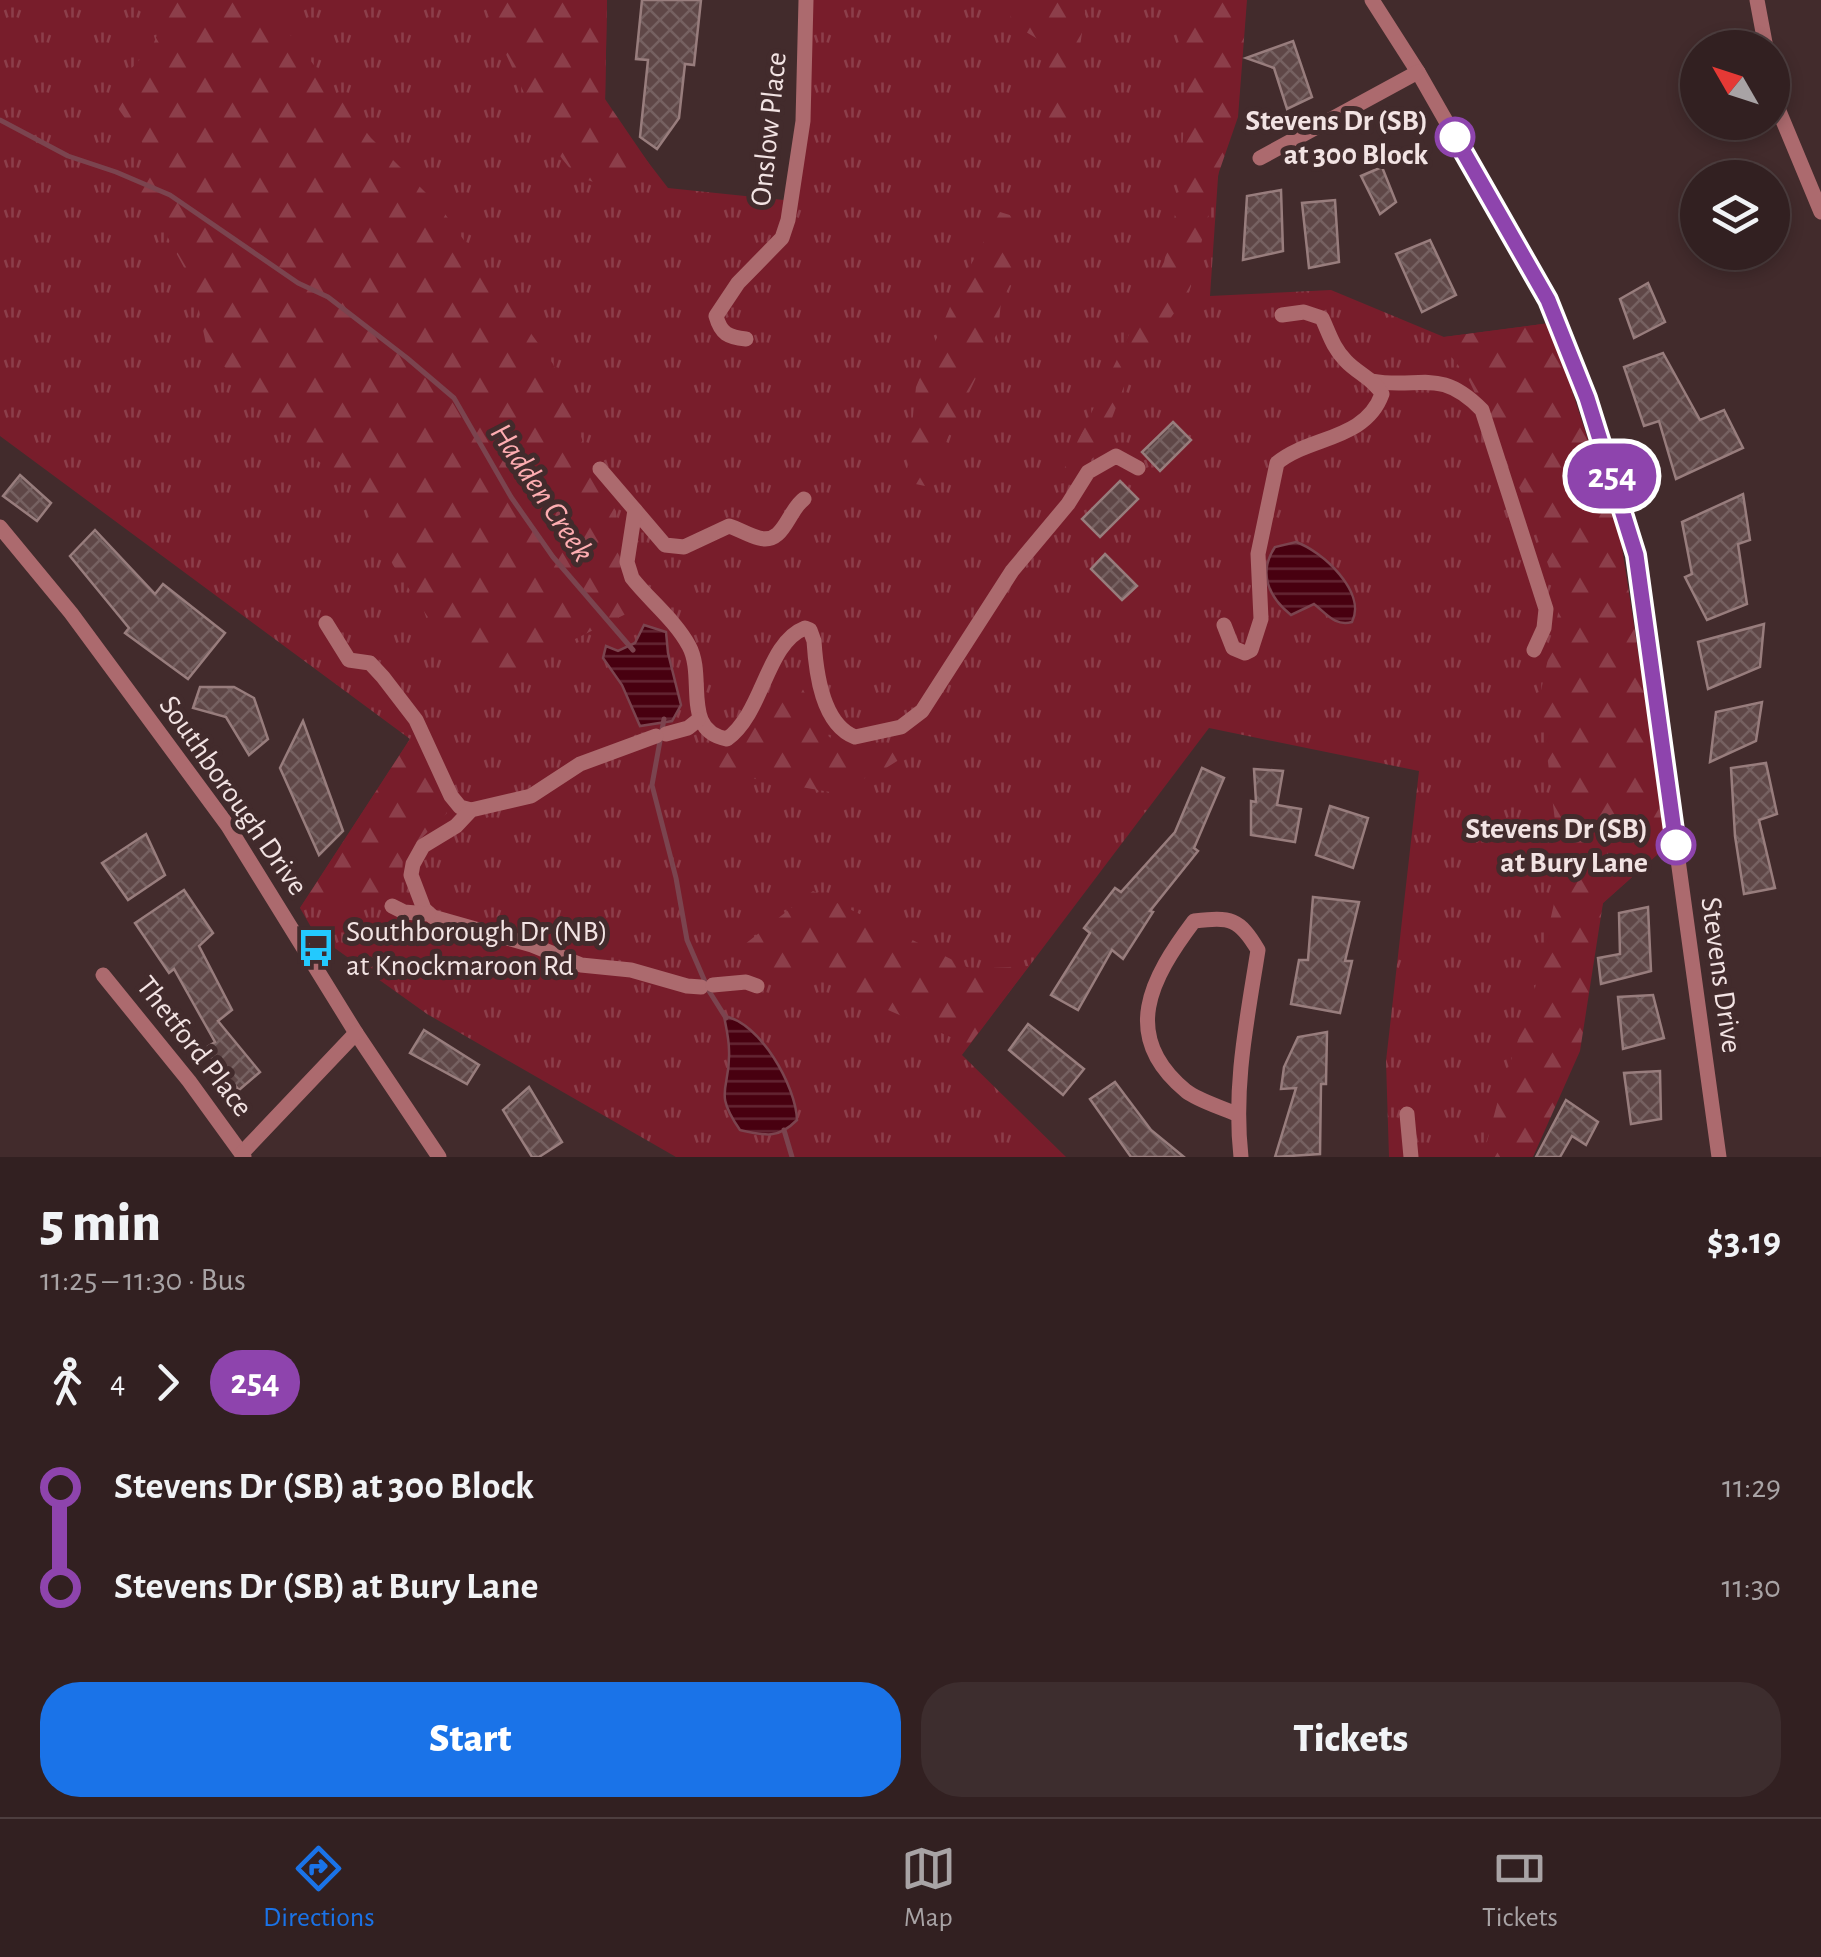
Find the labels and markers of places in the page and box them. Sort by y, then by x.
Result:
place label: Stevens Dr (SB) at 300 Block [1245,106,1428,170]
marker: Stevens Dr (SB) at 300 Block [1436,118,1474,156]
place label: Stevens Dr (SB) at Bury Lane [1465,814,1648,878]
marker: Stevens Dr (SB) at Bury Lane [1657,826,1695,864]
place label: Southborough Dr (NB) at Knockmaroon Rd [346,917,608,981]
bus stop icon: Southborough Dr (NB) at Knockmaroon Rd [295,927,337,969]

